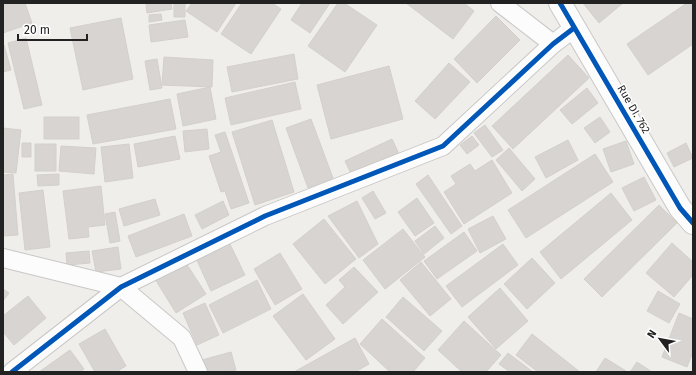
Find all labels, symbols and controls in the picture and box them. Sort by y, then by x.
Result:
scale bar [18,16,87,42]
text: 20 m [24,23,50,37]
street label: Rue DI. 762 [615,83,653,136]
north arrow [640,319,680,359]
text: N [644,327,659,341]

